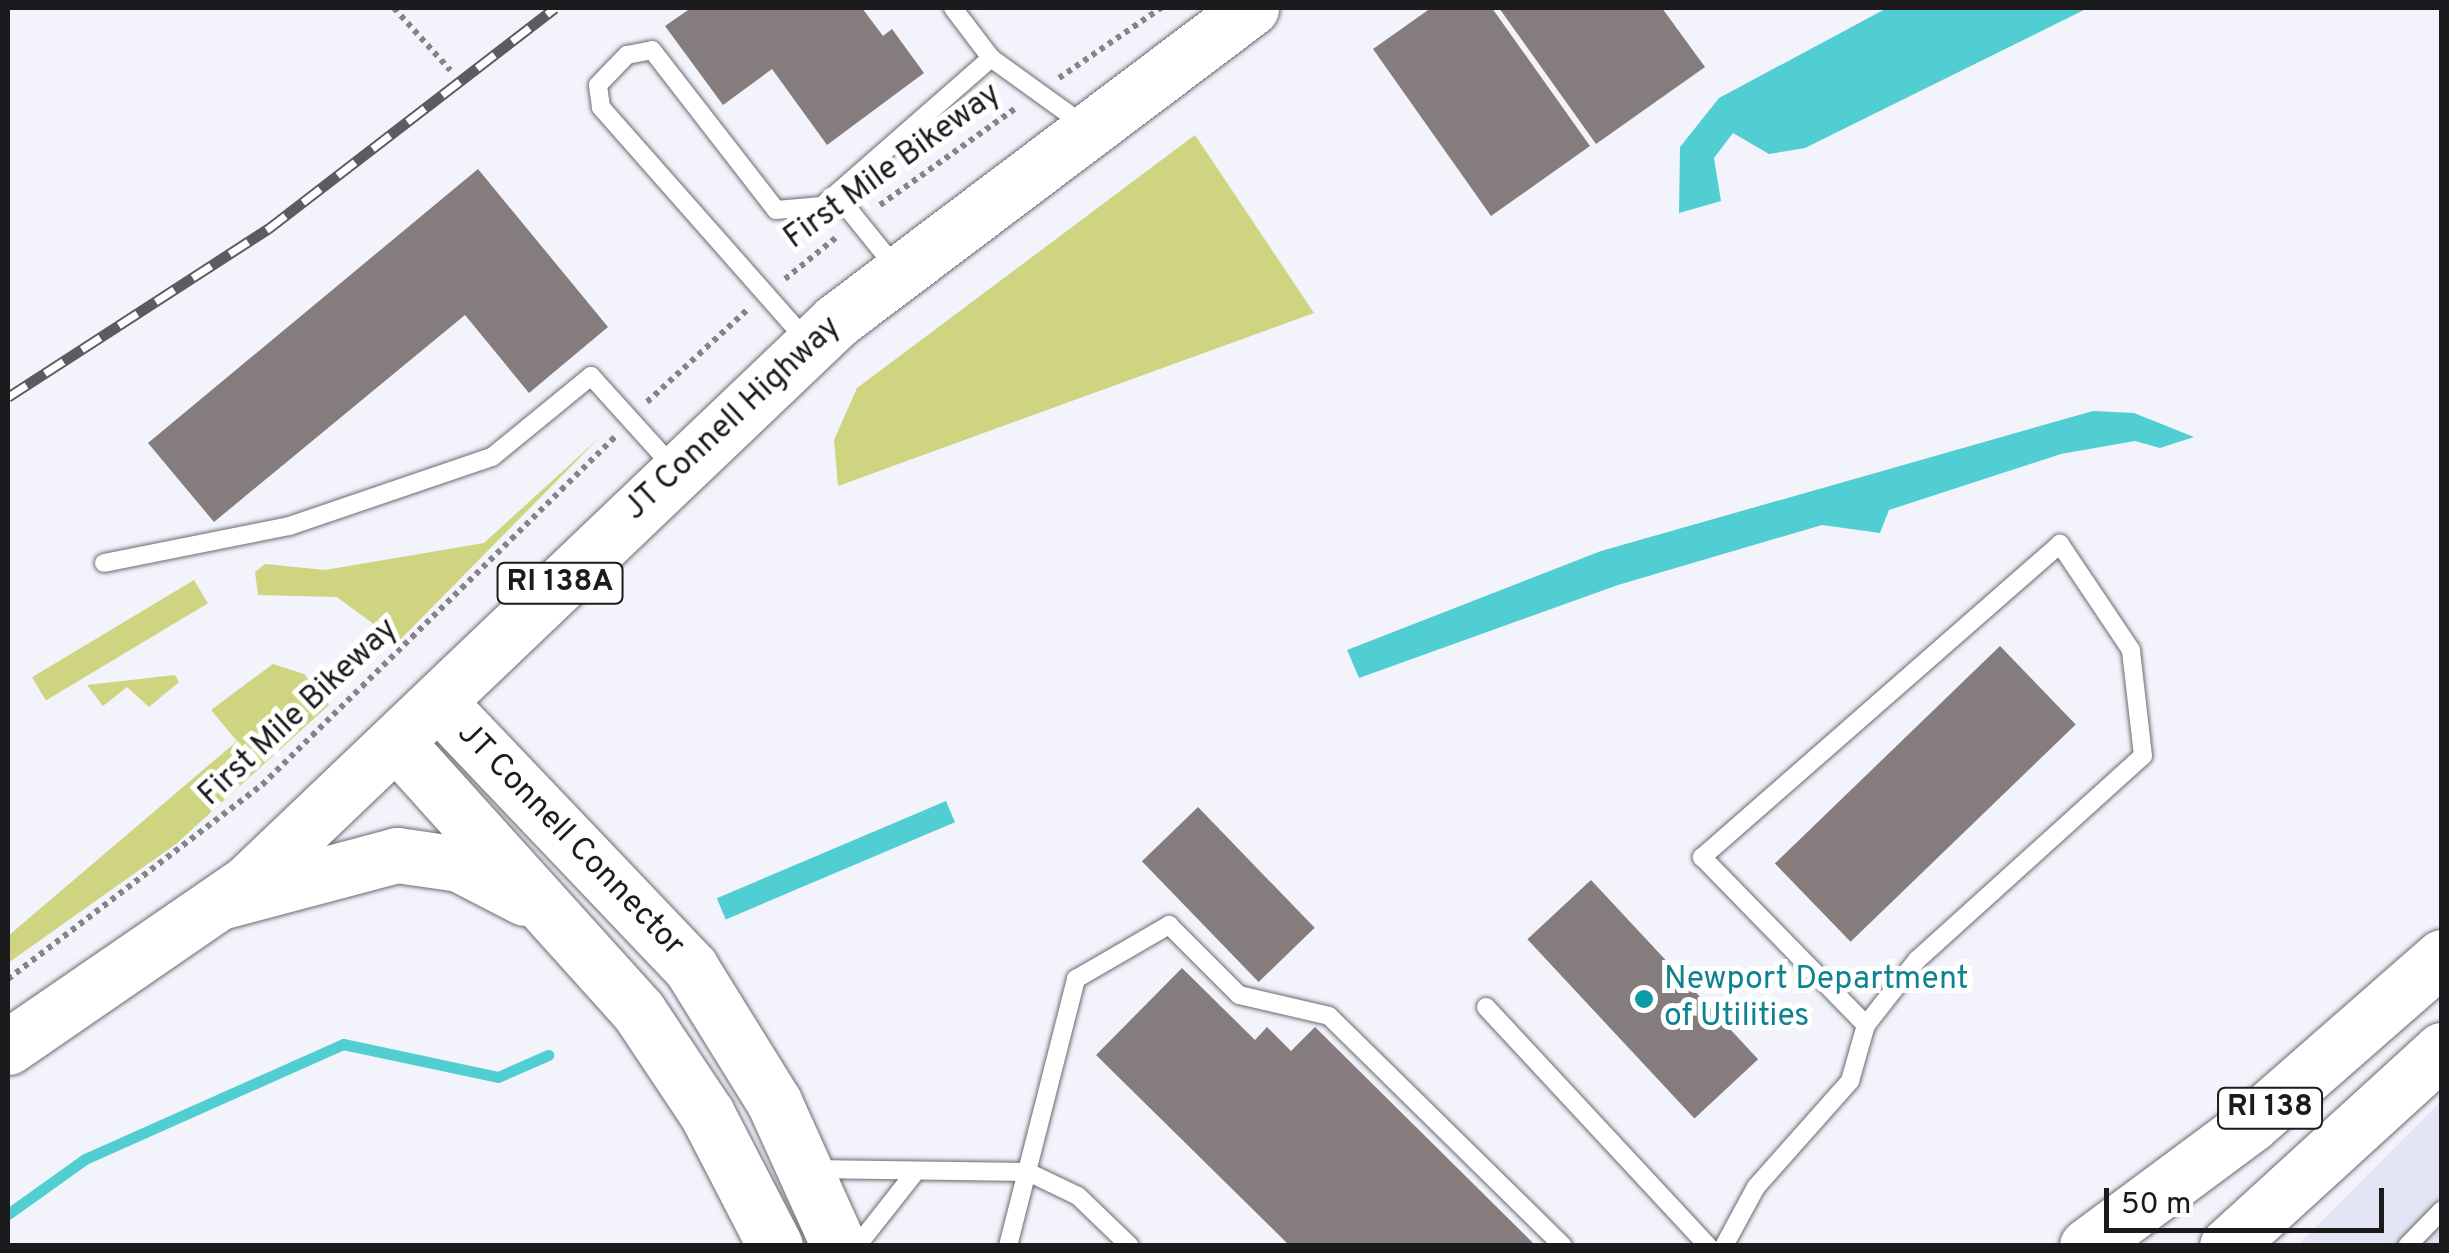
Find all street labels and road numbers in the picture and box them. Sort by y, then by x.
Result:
street label: First Mile Bikeway [777,76,1009,258]
street label: JT Connell Highway [616,308,850,530]
road number: RI 138A [495,558,625,608]
street label: First Mile Bikeway [192,611,406,815]
street label: JT Connell Connector [448,715,692,965]
road number: RI 138 [2215,1083,2325,1133]

